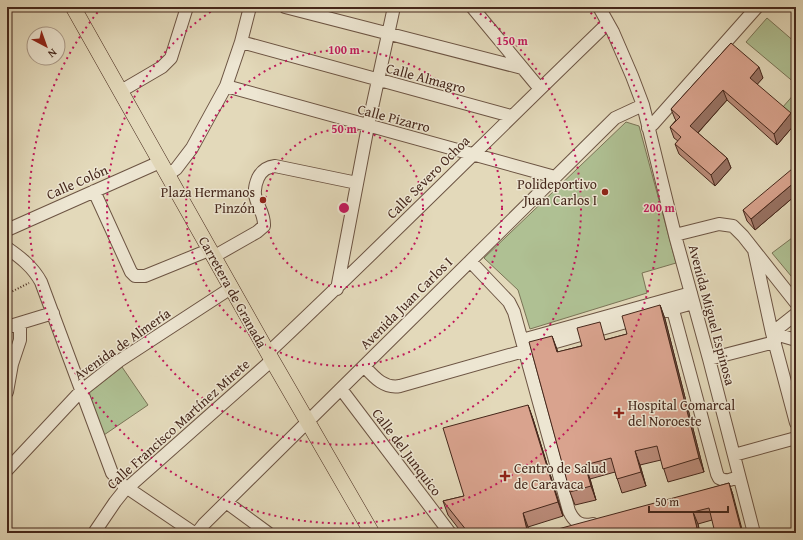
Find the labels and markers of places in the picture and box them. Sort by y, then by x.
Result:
place label: Polideportivo Juan Carlos I [517,174,597,210]
place label: Plaza Hermanos Pinzón [161,182,255,218]
marker: Polideportivo Juan Carlos I [600,187,610,197]
marker: Plaza Hermanos Pinzón [258,195,268,205]
centre of rings [337,201,351,215]
place label: Hospital Comarcal del Noroeste [628,395,735,431]
marker: Hospital Comarcal del Noroeste [613,407,625,419]
place label: Centro de Salud de Caravaca [514,458,607,494]
marker: Centro de Salud de Caravaca [499,470,511,482]

